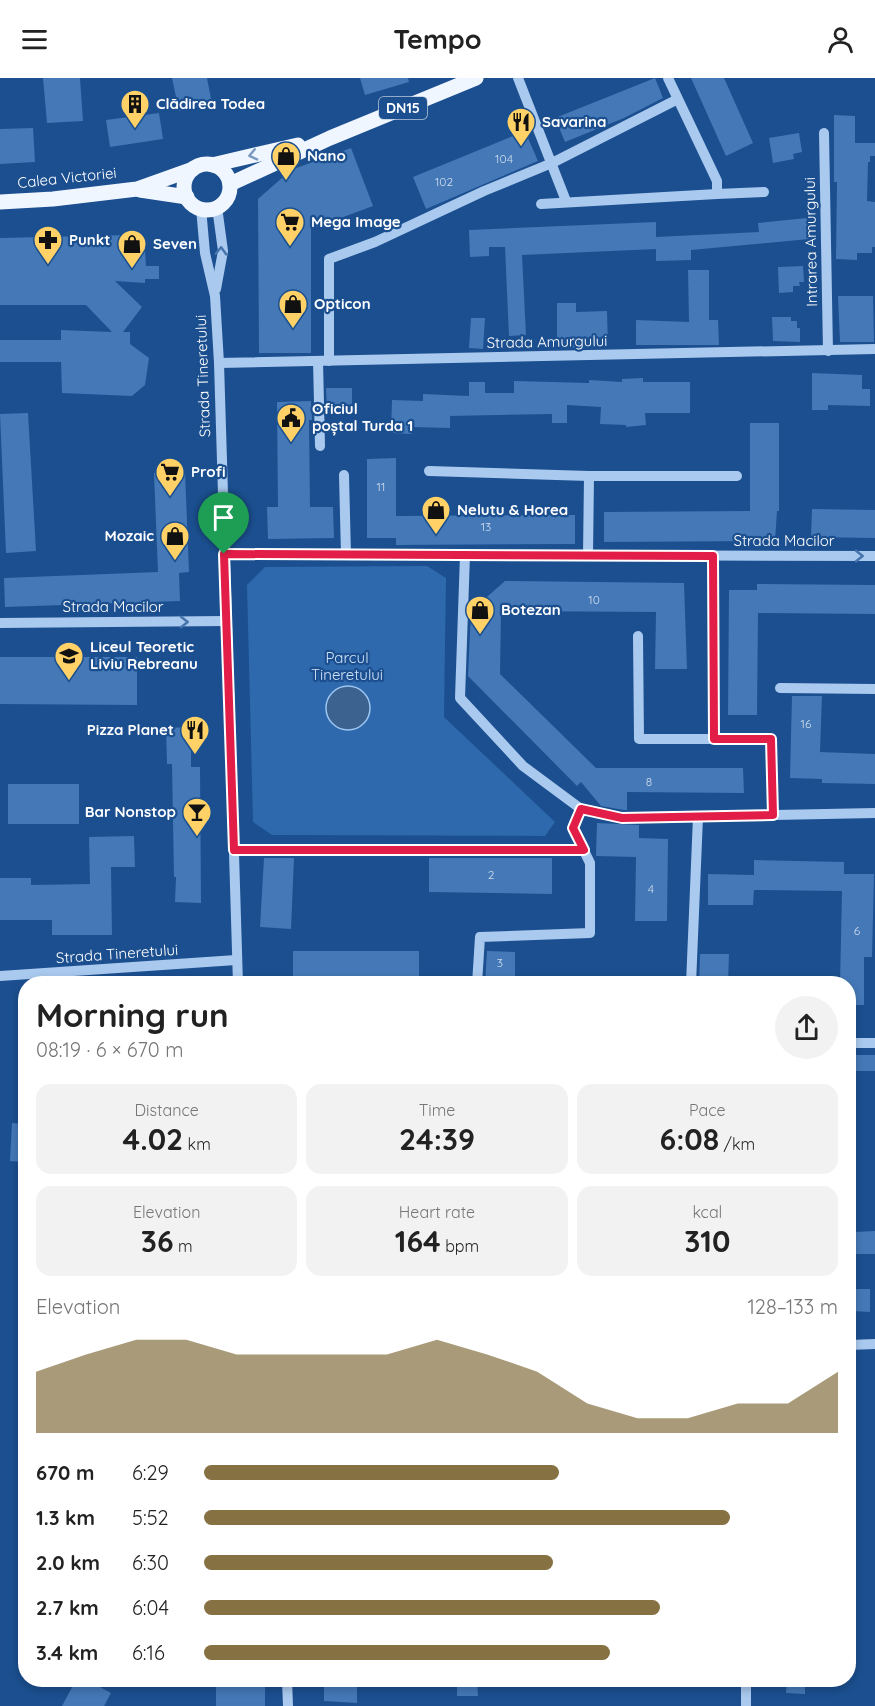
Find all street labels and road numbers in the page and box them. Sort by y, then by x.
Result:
road number: DN15 [379,97,427,119]
street label: Calea Victoriei [16,163,117,192]
street label: Intrarea Amurgului [800,177,821,307]
street label: Strada Tineretului [191,314,214,438]
street label: Strada Amurgului [486,331,608,352]
street label: Strada Macilor [733,531,835,550]
street label: Strada Macilor [62,597,164,616]
street label: Strada Tineretului [55,940,179,967]

